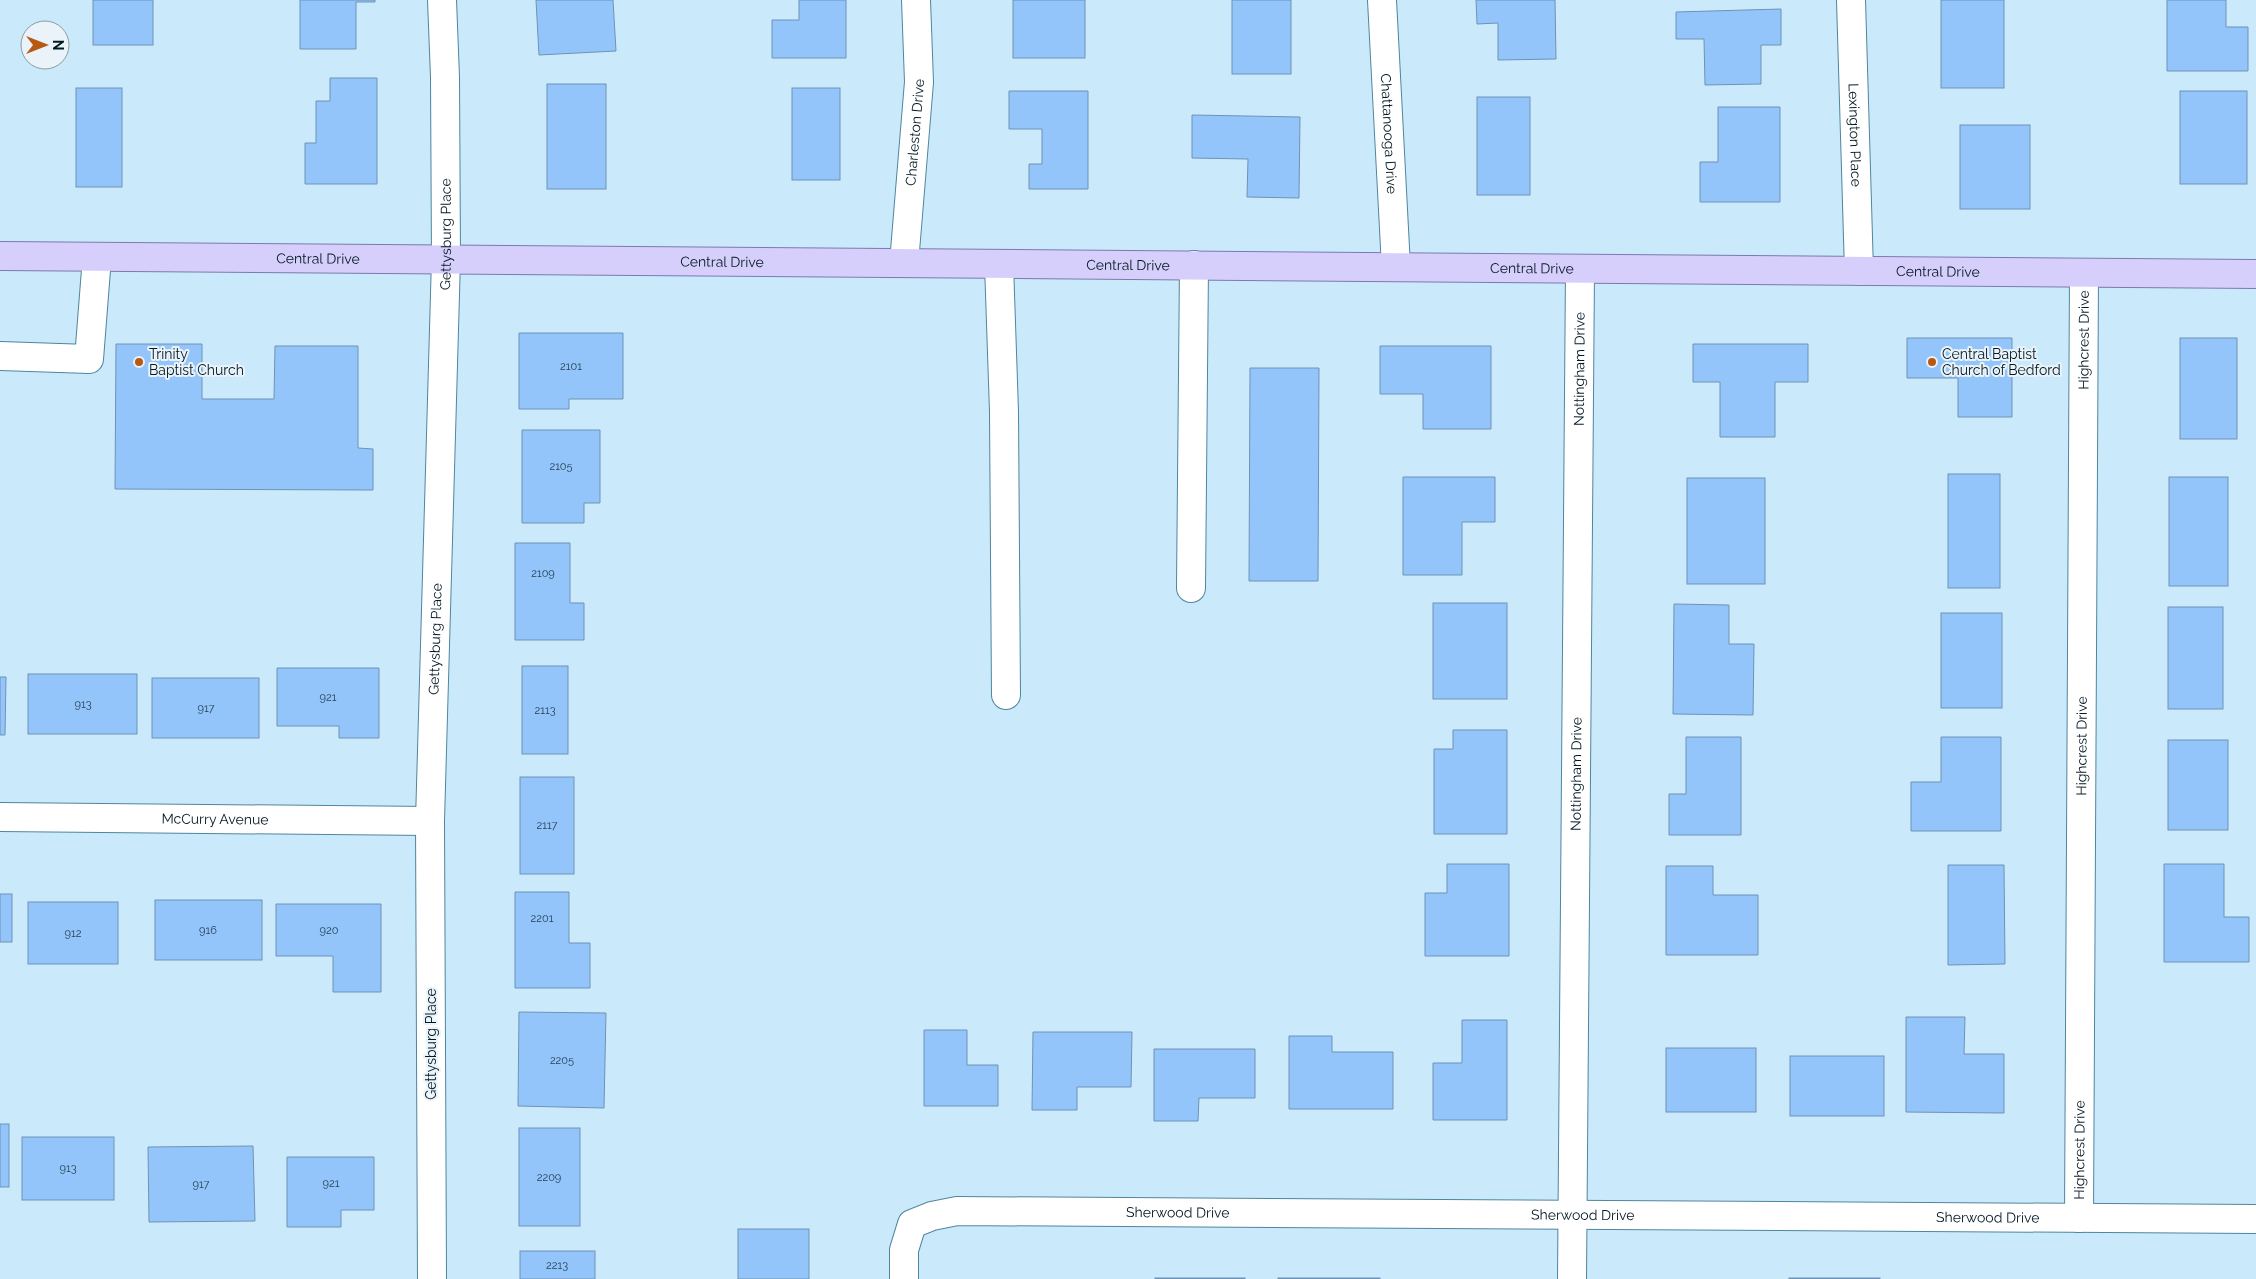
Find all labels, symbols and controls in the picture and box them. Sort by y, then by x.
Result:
north arrow [20,20,70,70]
text: N [50,40,66,50]
street label: Chattanooga Drive [1378,73,1400,194]
street label: Charleston Drive [902,78,927,187]
street label: Lexington Place [1845,83,1865,187]
street label: Gettysburg Place [437,178,454,290]
street label: Central Drive [276,250,360,267]
street label: Central Drive [680,253,764,270]
street label: Central Drive [1086,257,1170,273]
street label: Central Drive [1490,260,1574,277]
street label: Central Drive [1896,263,1980,280]
street label: Highcrest Drive [2075,290,2092,390]
street label: Nottingham Drive [1571,312,1588,426]
place label: Trinity Baptist Church [149,346,244,378]
place label: Central Baptist Church of Bedford [1942,346,2061,378]
marker: Trinity Baptist Church [133,356,145,368]
marker: Central Baptist Church of Bedford [1926,356,1938,368]
house number: 2101 [560,360,582,373]
house number: 2105 [549,460,573,473]
house number: 2109 [531,567,555,580]
street label: Gettysburg Place [426,583,445,695]
house number: 921 [320,691,337,704]
street label: Highcrest Drive [2073,696,2090,796]
house number: 913 [74,698,92,711]
house number: 917 [198,702,215,715]
house number: 2113 [534,704,556,717]
street label: Nottingham Drive [1568,717,1584,831]
street label: McCurry Avenue [161,811,269,827]
house number: 2117 [537,819,558,832]
house number: 2201 [531,912,554,925]
house number: 916 [199,924,217,937]
house number: 920 [320,924,339,937]
house number: 912 [65,927,82,940]
street label: Gettysburg Place [423,988,439,1100]
house number: 2205 [550,1054,574,1067]
street label: Highcrest Drive [2071,1100,2088,1200]
house number: 913 [59,1162,77,1175]
house number: 2209 [537,1171,561,1184]
house number: 921 [323,1177,340,1190]
house number: 917 [193,1178,210,1191]
street label: Sherwood Drive [1126,1204,1229,1221]
street label: Sherwood Drive [1531,1207,1634,1223]
street label: Sherwood Drive [1936,1209,2039,1226]
house number: 2213 [546,1259,568,1272]

